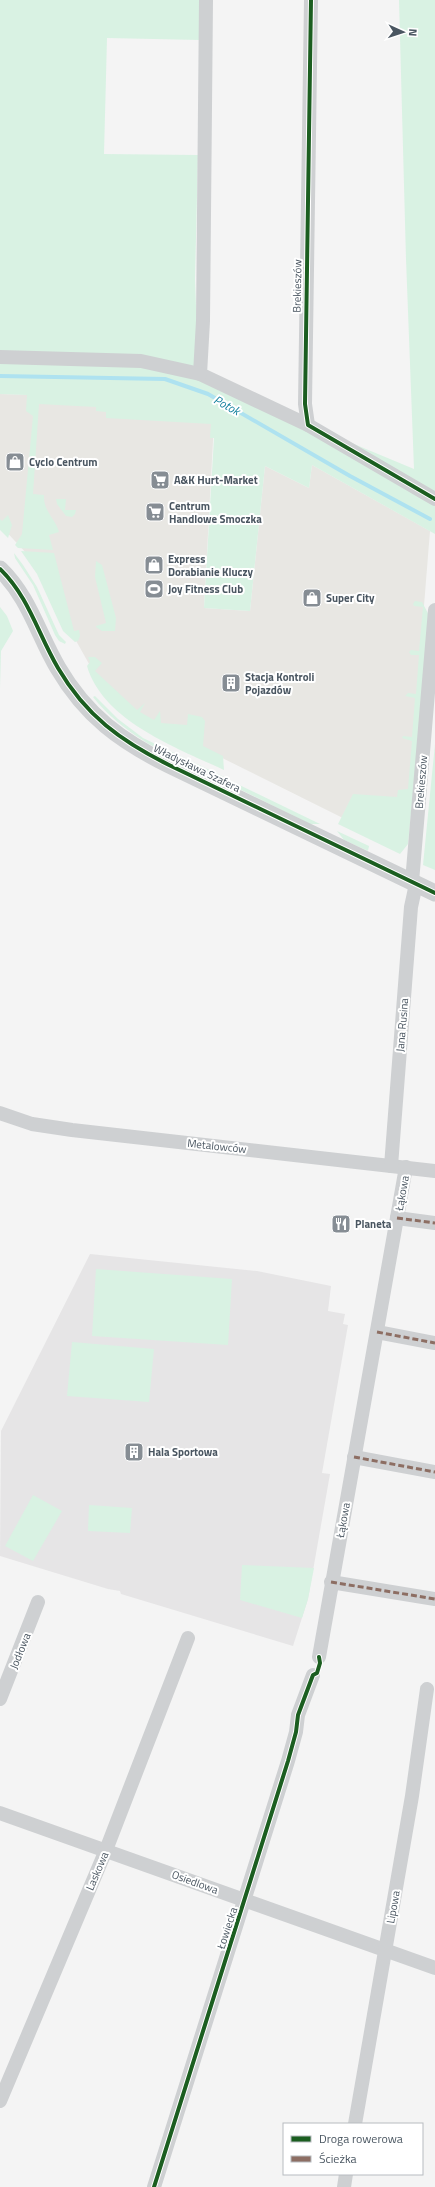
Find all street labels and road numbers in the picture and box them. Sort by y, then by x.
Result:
street label: Brekieszów [289,259,305,313]
street label: Władysława Szafera [151,740,244,796]
street label: Brekieszów [411,754,431,809]
street label: Jana Rusina [392,997,412,1053]
street label: Metalowców [187,1135,248,1157]
street label: Łąkowa [391,1174,413,1213]
street label: Łąkowa [332,1501,354,1540]
street label: Jodłowa [6,1630,35,1672]
street label: Laskowa [82,1849,112,1893]
street label: Osiedlowa [170,1866,221,1898]
street label: Lipowa [382,1889,404,1925]
street label: Łowiecka [212,1905,241,1952]

